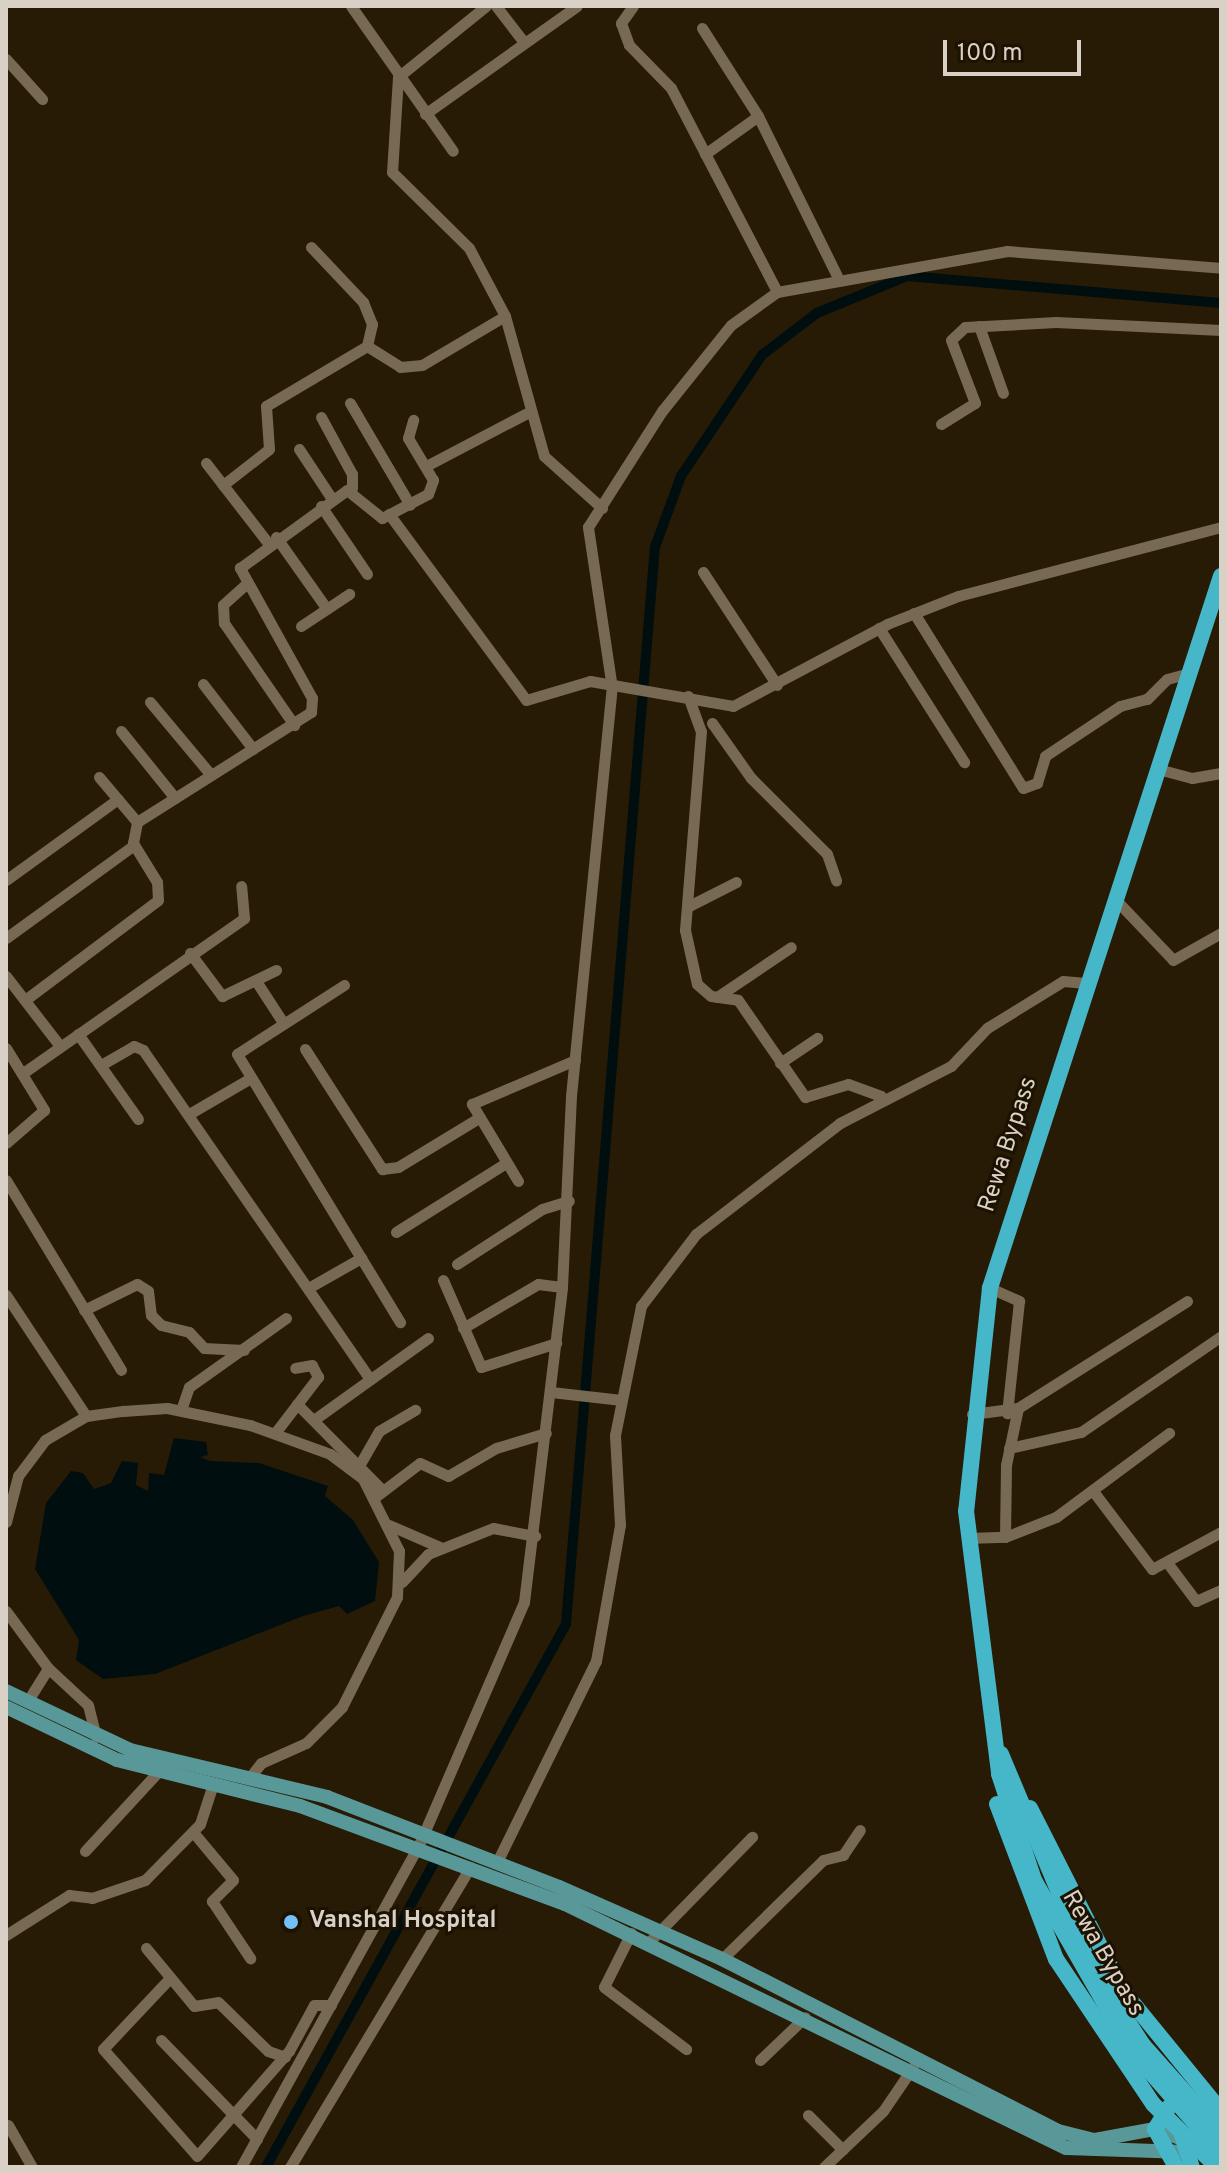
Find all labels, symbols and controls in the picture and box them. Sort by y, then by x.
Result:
scale bar [947,24,1085,74]
text: 100 m [957,39,1023,69]
street label: Rewa Bypass [974,1074,1044,1216]
street label: Rewa Bypass [1054,1886,1150,2022]
place label: Vanshal Hospital [309,1908,496,1936]
marker: Vanshal Hospital [280,1911,302,1933]

